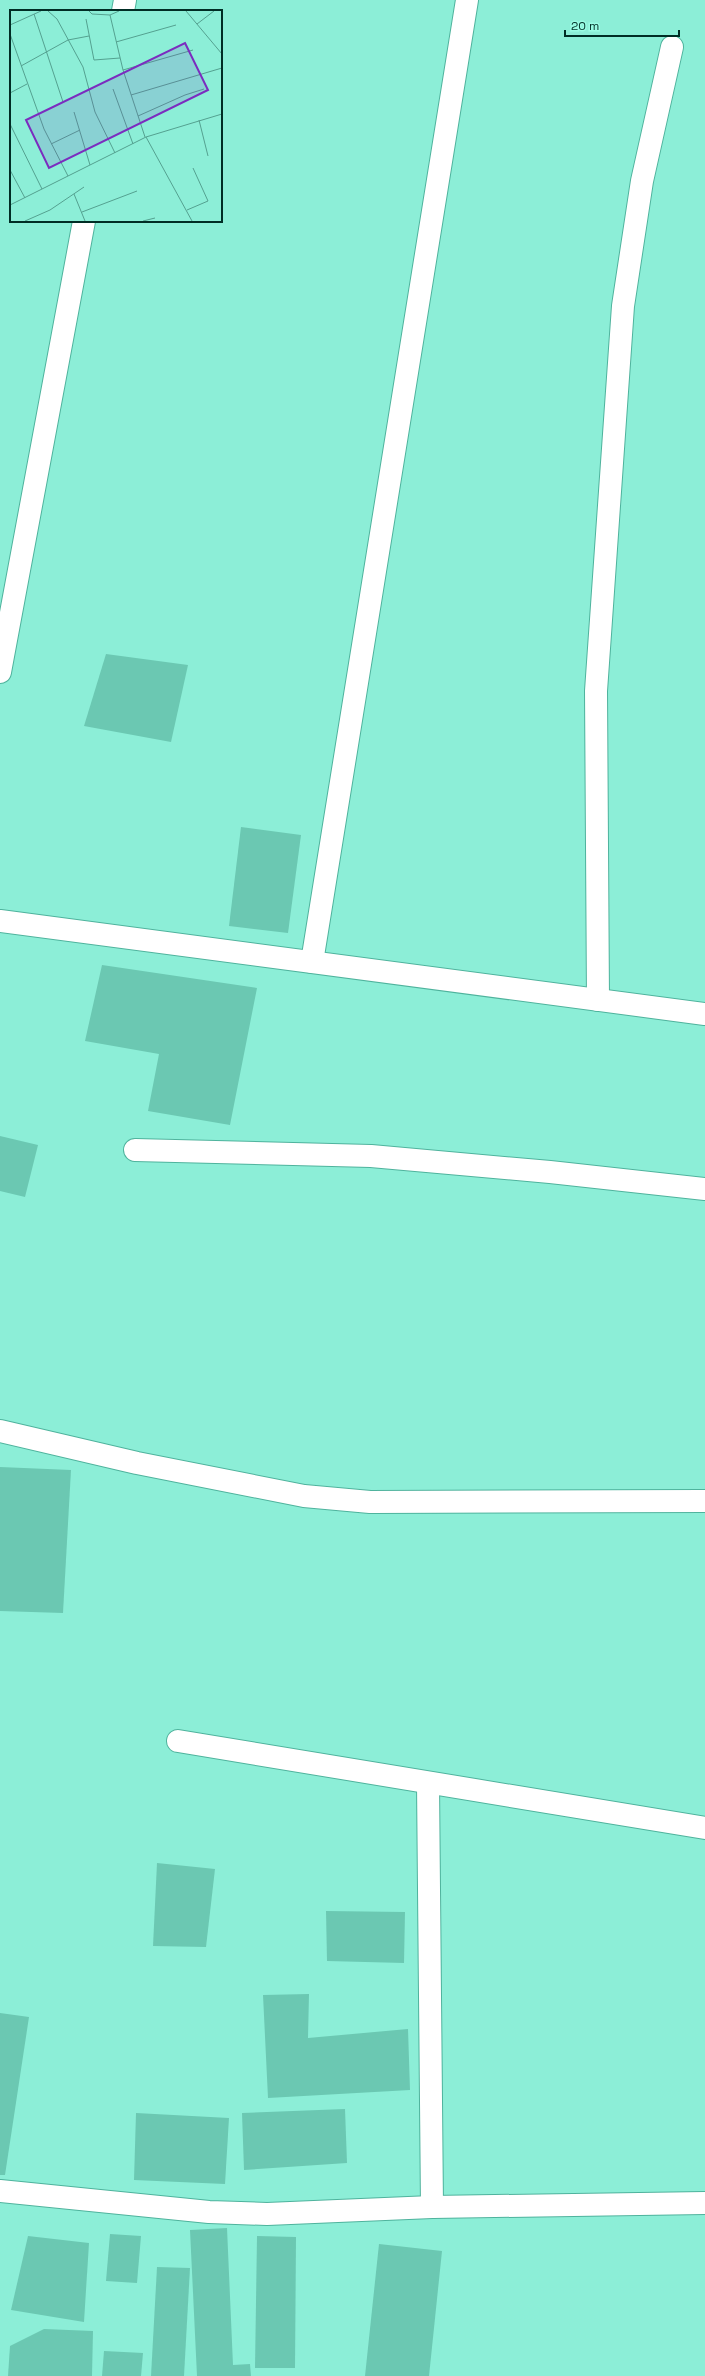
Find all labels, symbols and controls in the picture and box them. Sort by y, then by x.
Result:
inset map [10,10,222,222]
scale bar [565,12,679,38]
text: 20 m [571,18,599,34]

